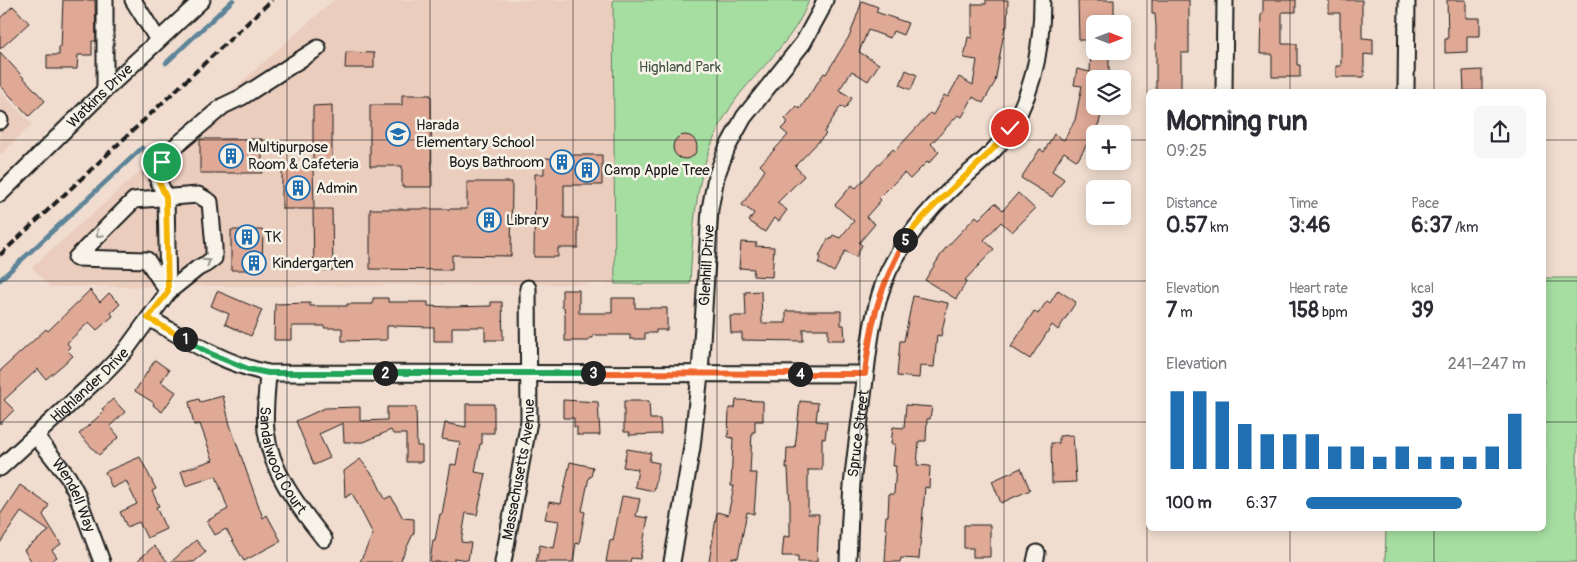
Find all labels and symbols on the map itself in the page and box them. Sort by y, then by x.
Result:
north arrow [1086,15,1131,60]
park label: Highland Park [639,58,722,77]
street label: Watkins Drive [63,60,137,132]
pin [989,107,1031,149]
place label: Harada Elementary School [416,116,535,152]
school or university icon: Harada Elementary School [385,121,411,147]
place label: Multipurpose Room & Cafeteria [248,138,359,174]
pin [141,141,183,183]
building icon: Multipurpose Room & Cafeteria [218,143,244,169]
building icon: Boys Bathroom [549,149,575,175]
place label: Boys Bathroom [449,153,544,172]
building icon: Camp Apple Tree [574,157,600,183]
place label: Camp Apple Tree [604,161,710,180]
building icon: Admin [285,175,311,201]
place label: Admin [316,179,357,198]
building icon: Library [476,207,502,233]
place label: Library [506,211,549,230]
building icon: TK [234,224,260,250]
street label: Glenhill Drive [695,224,719,307]
one-way arrow [96,228,105,237]
place label: TK [264,228,281,247]
pin: 5 [892,228,918,252]
building icon: Kindergarten [241,250,267,276]
place label: Kindergarten [272,254,354,273]
one-way arrow [201,259,210,269]
pin: 1 [172,326,198,352]
street label: Highlander Drive [47,343,134,427]
pin: 2 [372,360,398,386]
pin: 3 [580,360,606,386]
pin: 4 [788,362,812,386]
street label: Spruce Street [844,388,874,478]
street label: Massachusetts Avenue [498,398,539,542]
street label: Sandalwood Court [255,406,311,519]
street label: Wendell Way [47,455,99,535]

